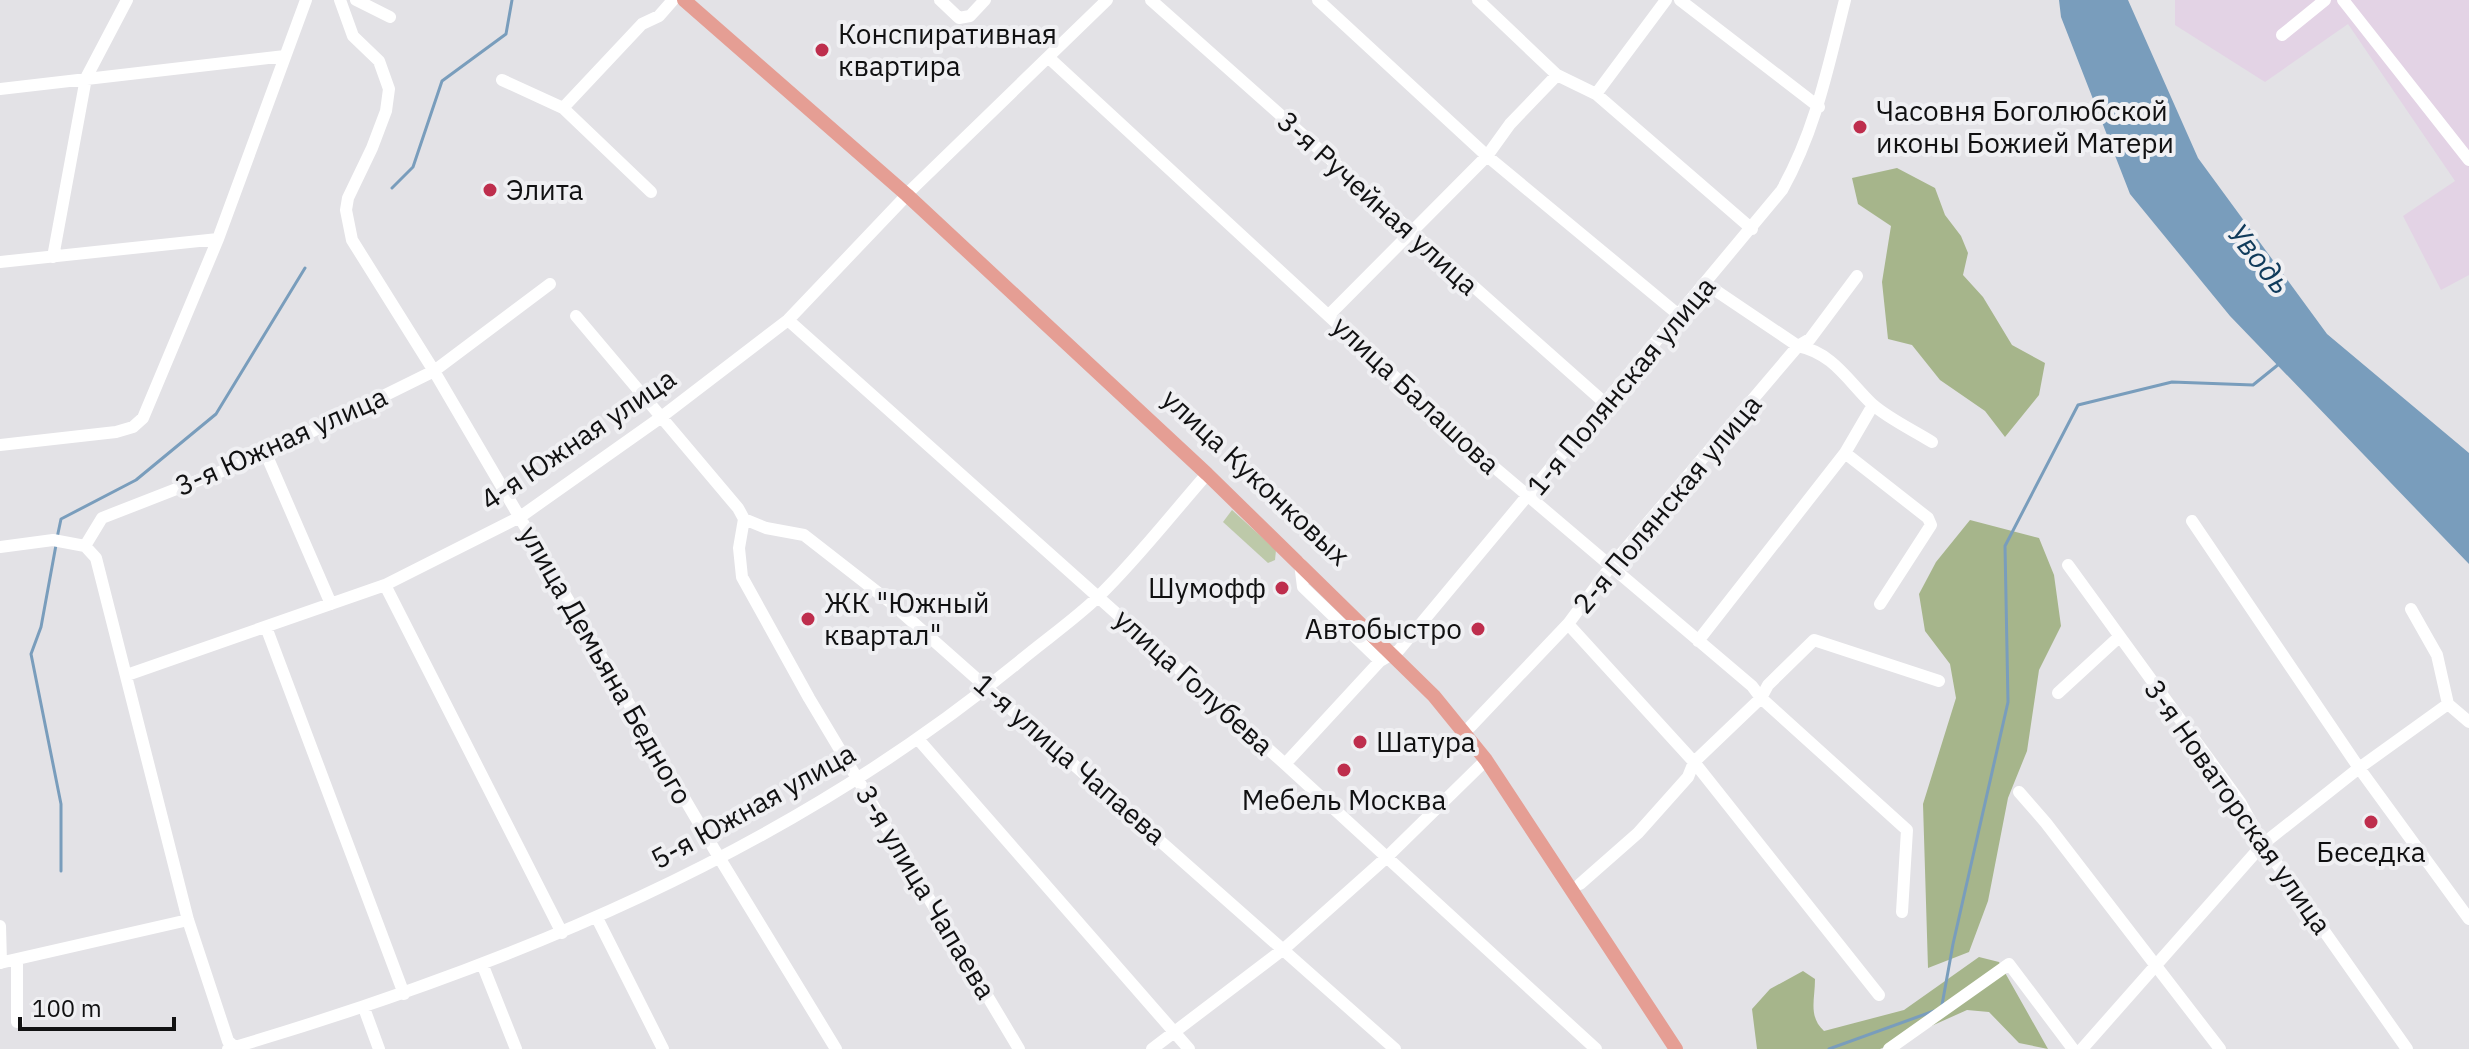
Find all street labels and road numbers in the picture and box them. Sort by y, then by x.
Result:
street label: 3-я Ручейная улица [1270,102,1487,303]
street label: 1-я Полянская улица [1518,268,1723,503]
street label: улица Балашова [1325,307,1508,482]
street label: 4-я Южная улица [473,359,683,518]
street label: 3-я Южная улица [169,377,393,504]
street label: улица Куконковых [1155,380,1358,573]
street label: 2-я Полянская улица [1564,386,1769,621]
street label: улица Демьяна Бедного [511,519,701,811]
street label: улица Голубева [1107,600,1282,763]
street label: 1-я улица Чапаева [966,665,1174,853]
street label: 3-я Новаторская улица [2136,672,2340,941]
street label: 5-я Южная улица [644,734,862,877]
street label: 3-я улица Чапаева [848,778,1005,1006]

